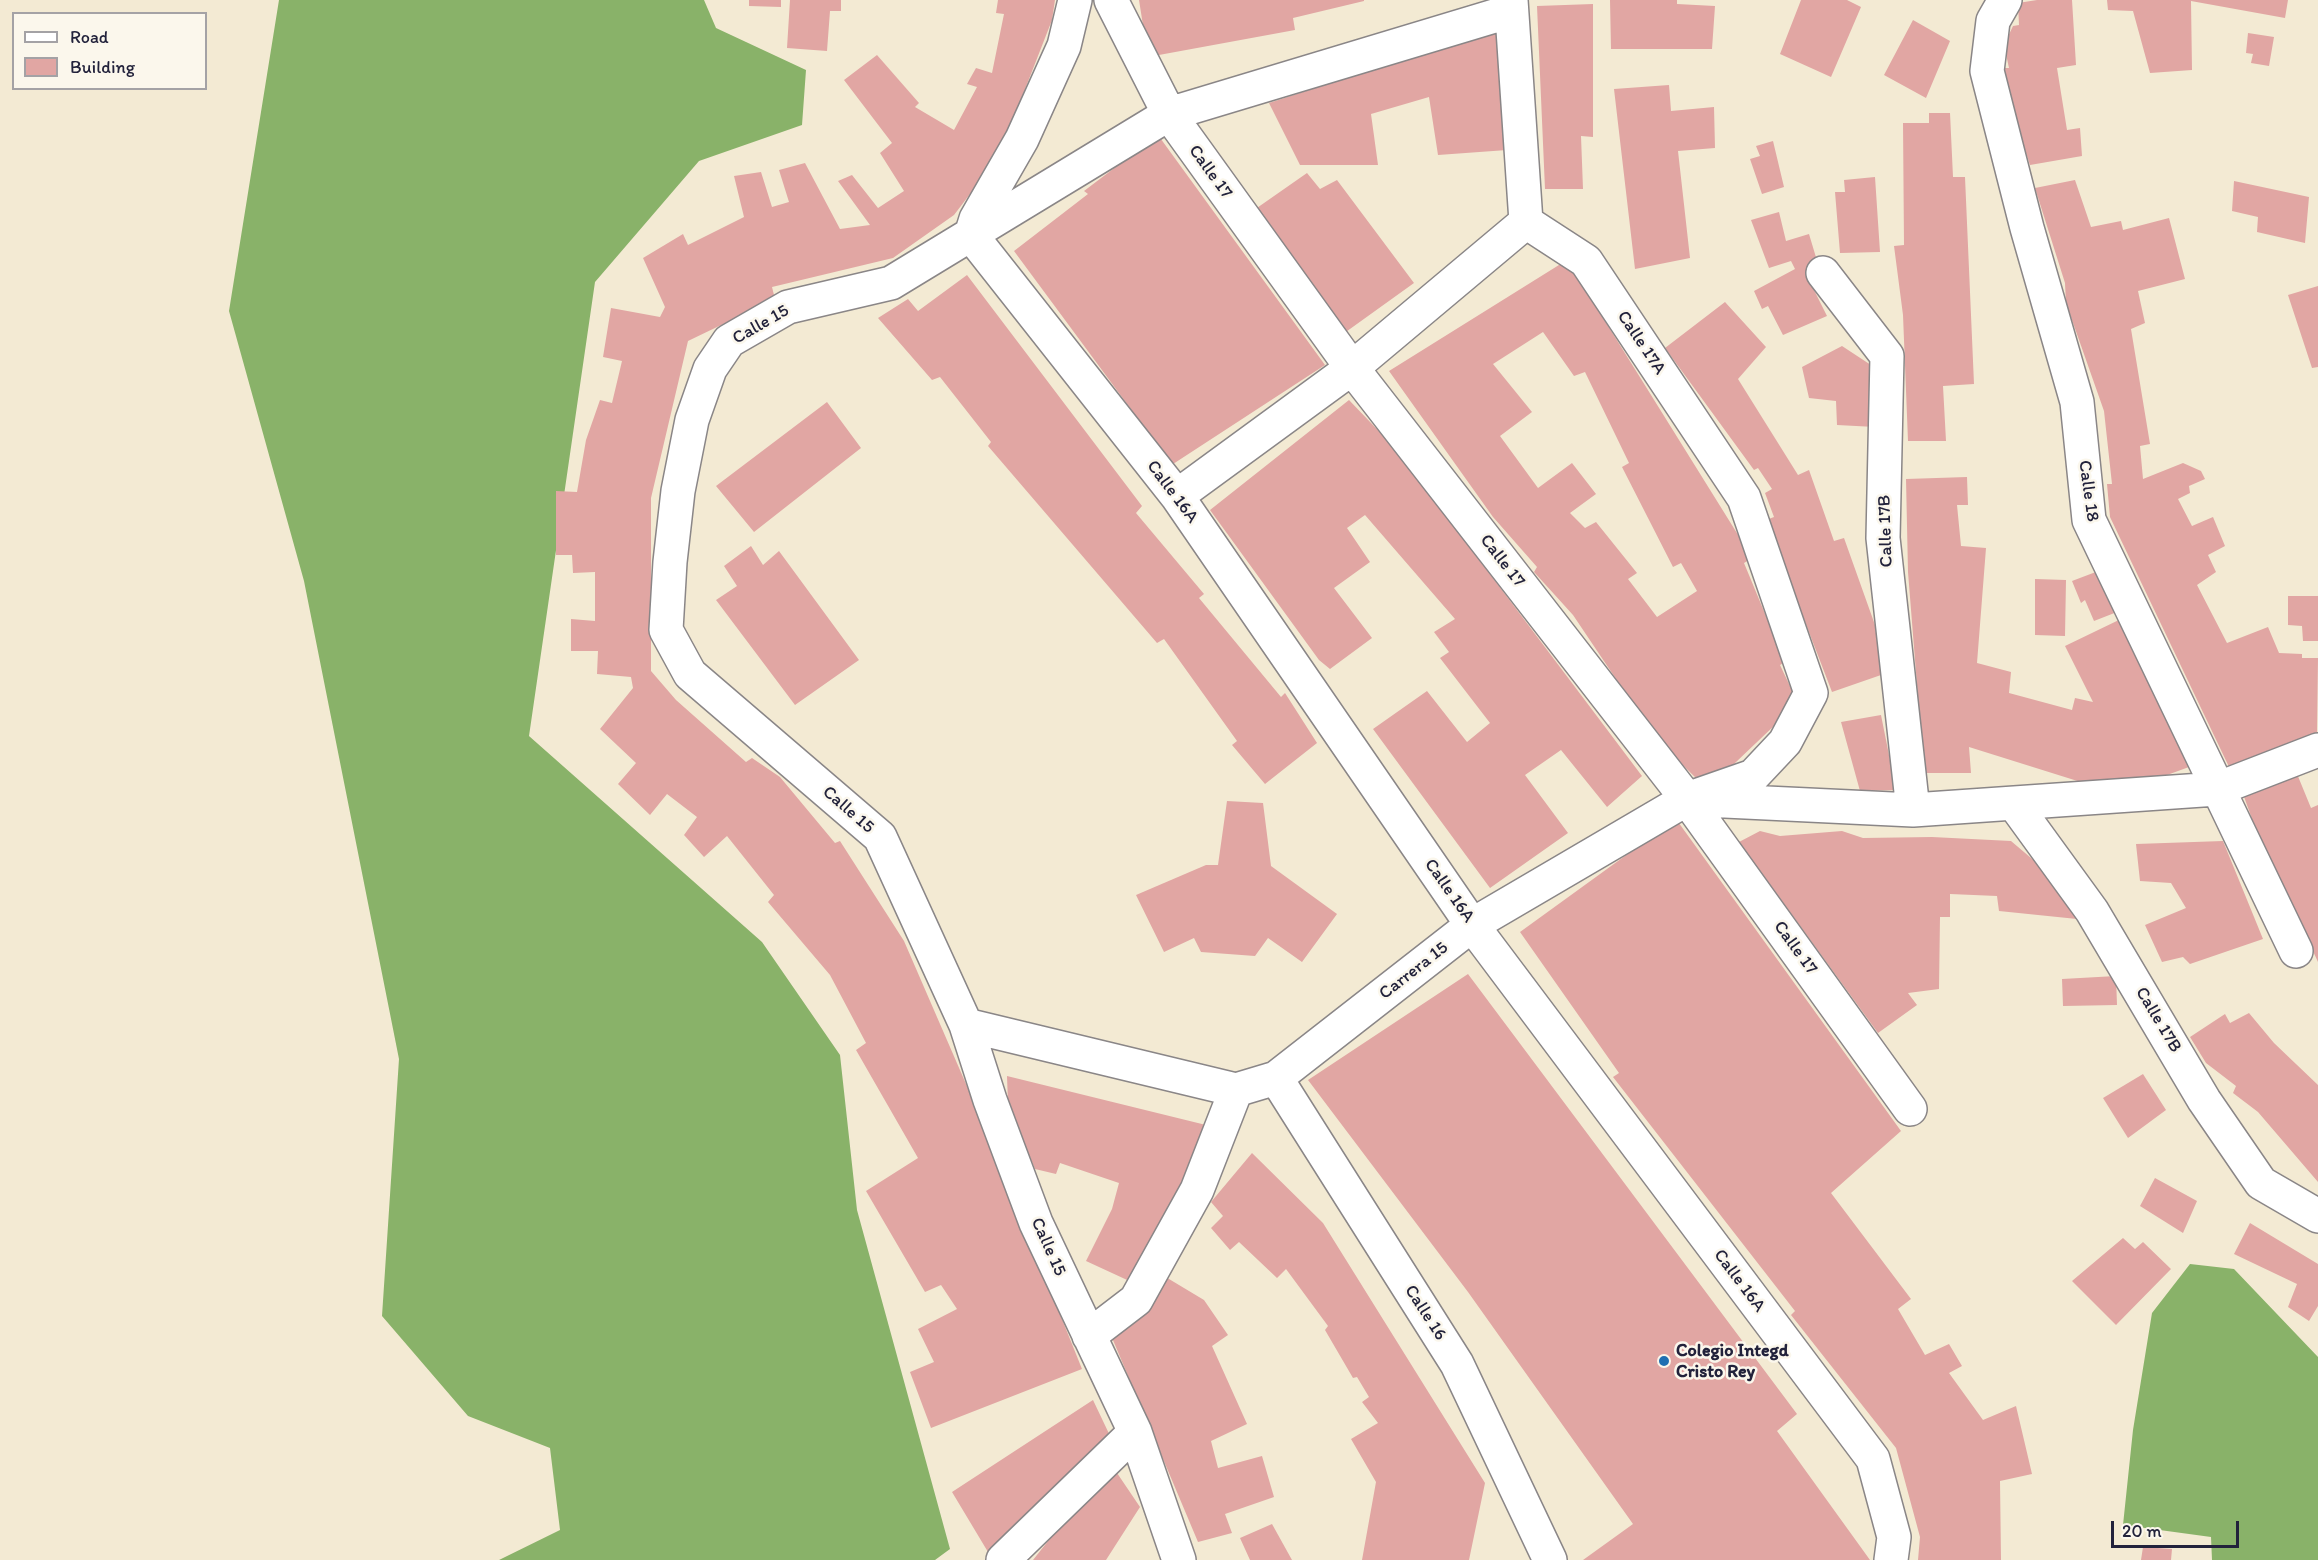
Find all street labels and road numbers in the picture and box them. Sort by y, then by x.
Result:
street label: Calle 17 [1183,141,1237,203]
street label: Calle 15 [729,300,793,350]
street label: Calle 17A [1612,307,1670,379]
street label: Calle 16A [1141,456,1203,528]
street label: Calle 18 [2073,459,2103,523]
street label: Calle 17B [1874,494,1898,568]
street label: Calle 17 [1475,530,1529,592]
street label: Calle 15 [818,782,878,838]
street label: Calle 16A [1419,855,1479,927]
street label: Calle 17 [1768,917,1822,979]
street label: Carrera 15 [1375,937,1453,1005]
street label: Calle 17B [2130,983,2186,1057]
street label: Calle 15 [1026,1214,1070,1280]
street label: Calle 16A [1708,1245,1770,1317]
street label: Calle 16 [1399,1281,1451,1345]

